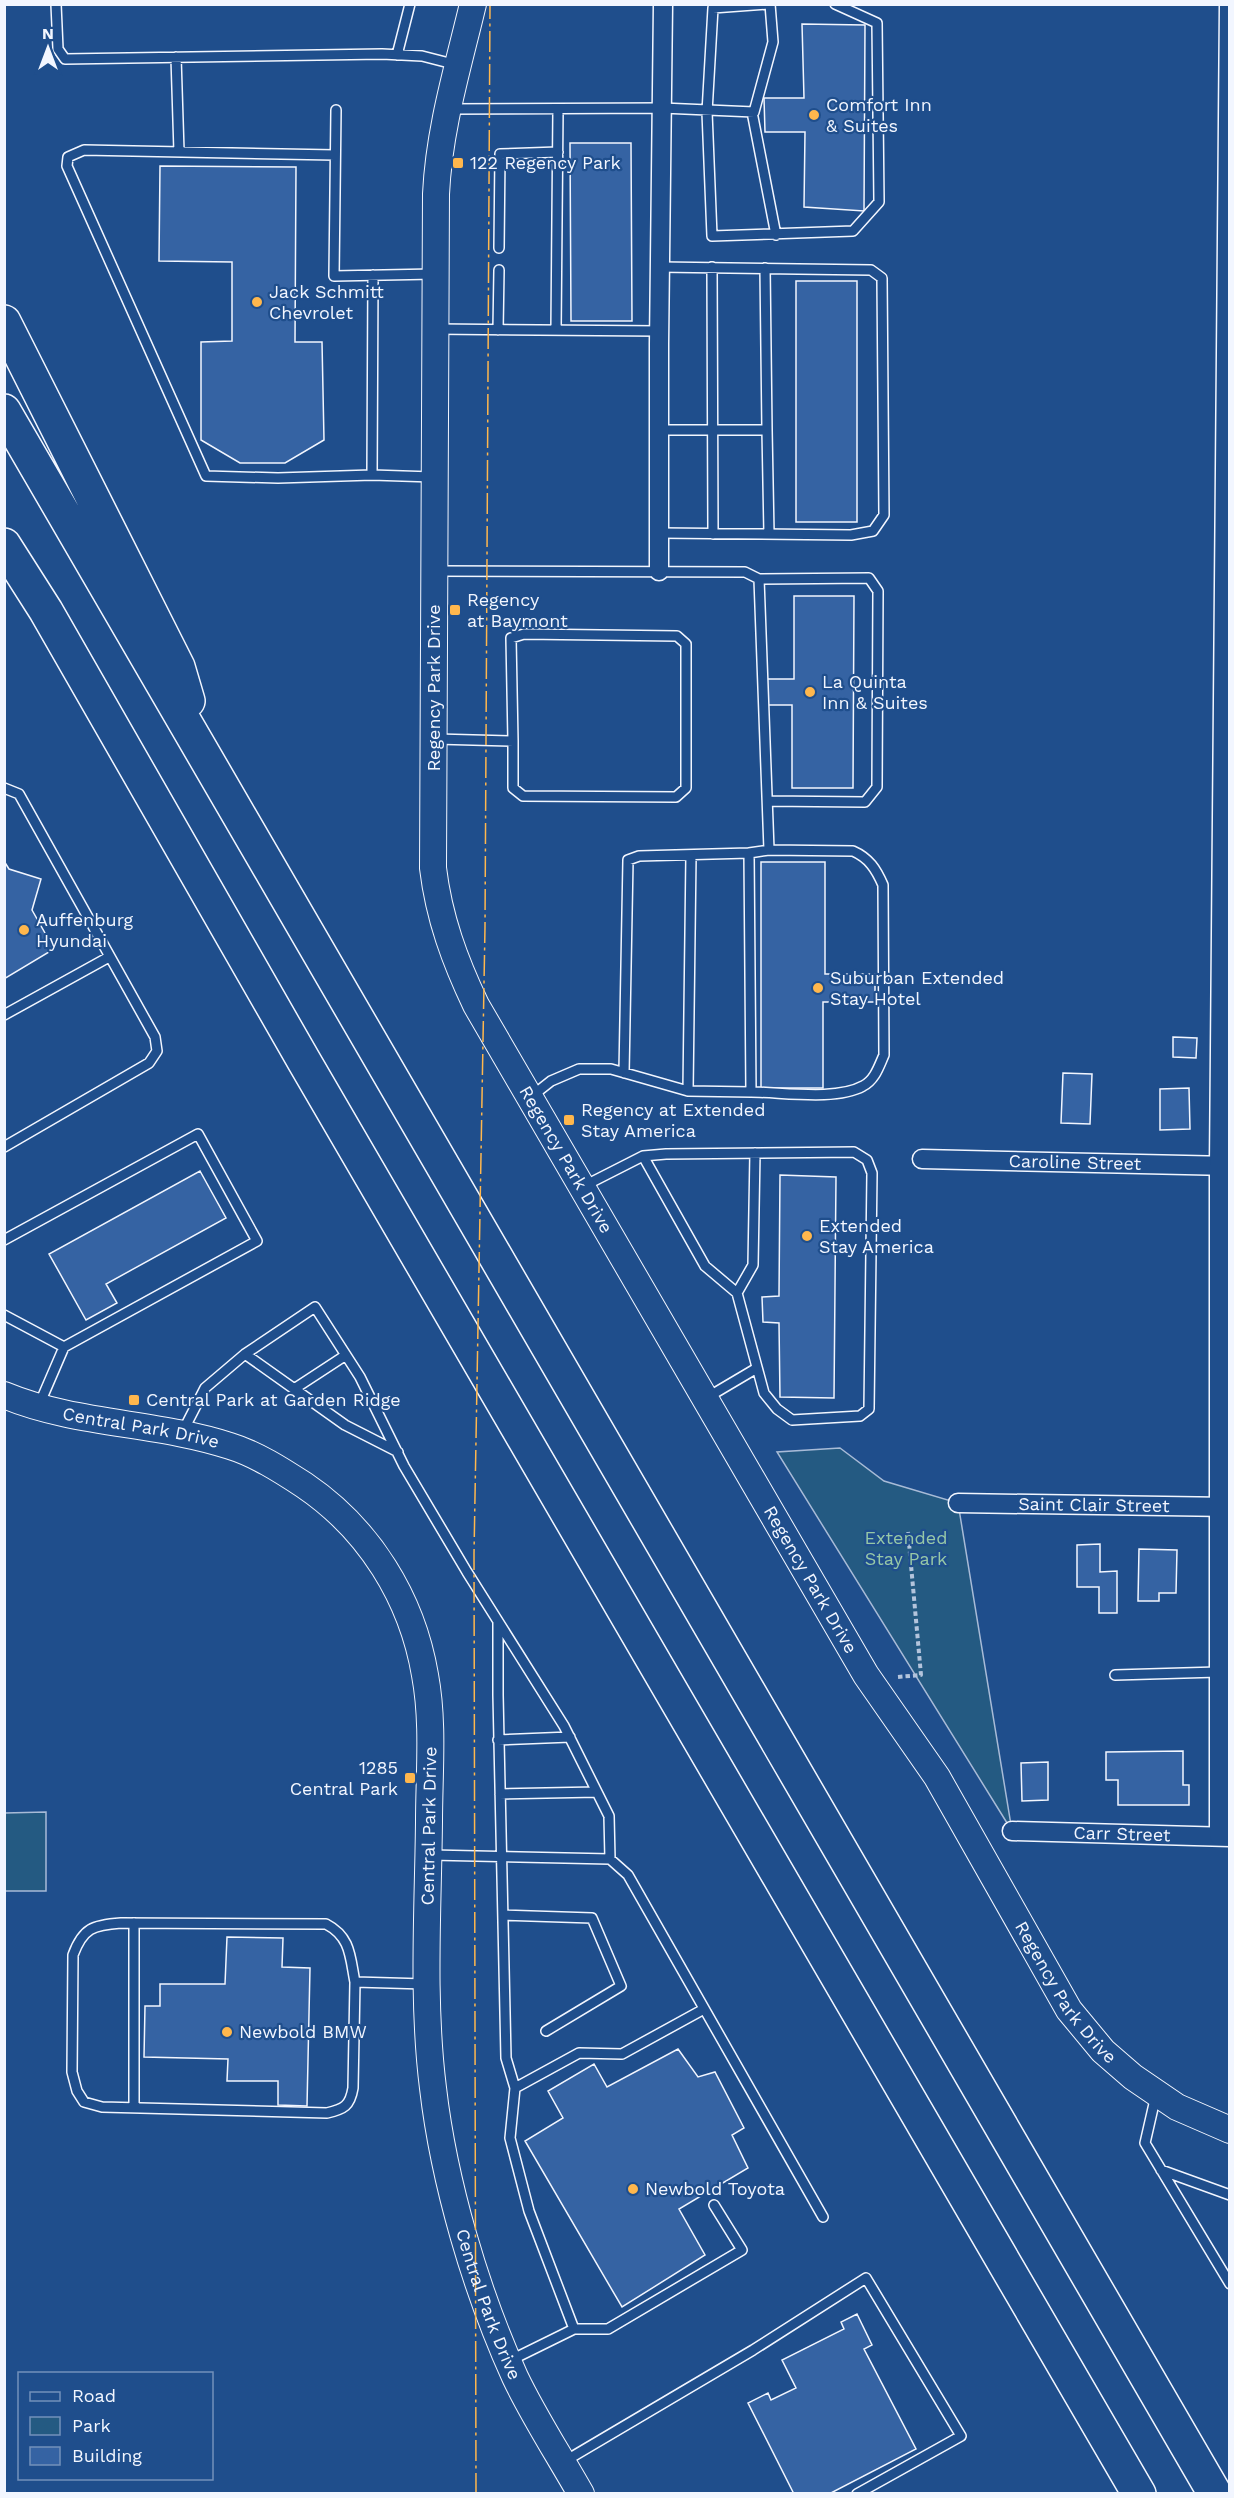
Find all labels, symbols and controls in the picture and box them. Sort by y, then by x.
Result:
north arrow [18,18,78,78]
text: N [42,24,54,43]
place label: Comfort Inn & Suites [826,94,932,136]
marker: Comfort Inn & Suites [807,108,821,122]
place label: 122 Regency Park [470,152,621,173]
marker: 122 Regency Park [451,156,465,170]
place label: Jack Schmitt Chevrolet [269,281,384,323]
marker: Jack Schmitt Chevrolet [250,295,264,309]
place label: Regency at Baymont [467,589,568,631]
marker: Regency at Baymont [448,603,462,617]
street label: Regency Park Drive [423,604,444,772]
place label: La Quinta Inn & Suites [822,671,928,713]
marker: La Quinta Inn & Suites [803,685,817,699]
place label: Auffenburg Hyundai [36,909,134,951]
marker: Auffenburg Hyundai [17,923,31,937]
place label: Suburban Extended Stay Hotel [830,967,1004,1009]
marker: Suburban Extended Stay Hotel [811,981,825,995]
street label: Regency Park Drive [515,1082,618,1237]
place label: Regency at Extended Stay America [581,1099,765,1141]
marker: Regency at Extended Stay America [562,1113,576,1127]
street label: Caroline Street [1008,1150,1142,1174]
place label: Extended Stay America [819,1215,934,1257]
marker: Extended Stay America [800,1229,814,1243]
place label: Central Park at Garden Ridge [146,1389,401,1410]
marker: Central Park at Garden Ridge [127,1393,141,1407]
street label: Central Park Drive [61,1402,222,1452]
street label: Saint Clair Street [1018,1493,1170,1516]
street label: Regency Park Drive [760,1502,862,1657]
park label: Extended Stay Park [864,1527,948,1569]
street label: Central Park Drive [417,1746,440,1906]
place label: 1285 Central Park [290,1757,398,1799]
marker: 1285 Central Park [403,1771,417,1785]
street label: Carr Street [1073,1822,1171,1845]
street label: Regency Park Drive [1011,1917,1121,2068]
place label: Newbold BMW [239,2021,367,2042]
marker: Newbold BMW [220,2025,234,2039]
place label: Newbold Toyota [645,2178,785,2199]
marker: Newbold Toyota [626,2182,640,2196]
street label: Central Park Drive [452,2226,526,2383]
legend [18,2372,213,2480]
text: Road [72,2385,116,2406]
text: Park [72,2415,111,2436]
text: Building [72,2445,142,2466]

